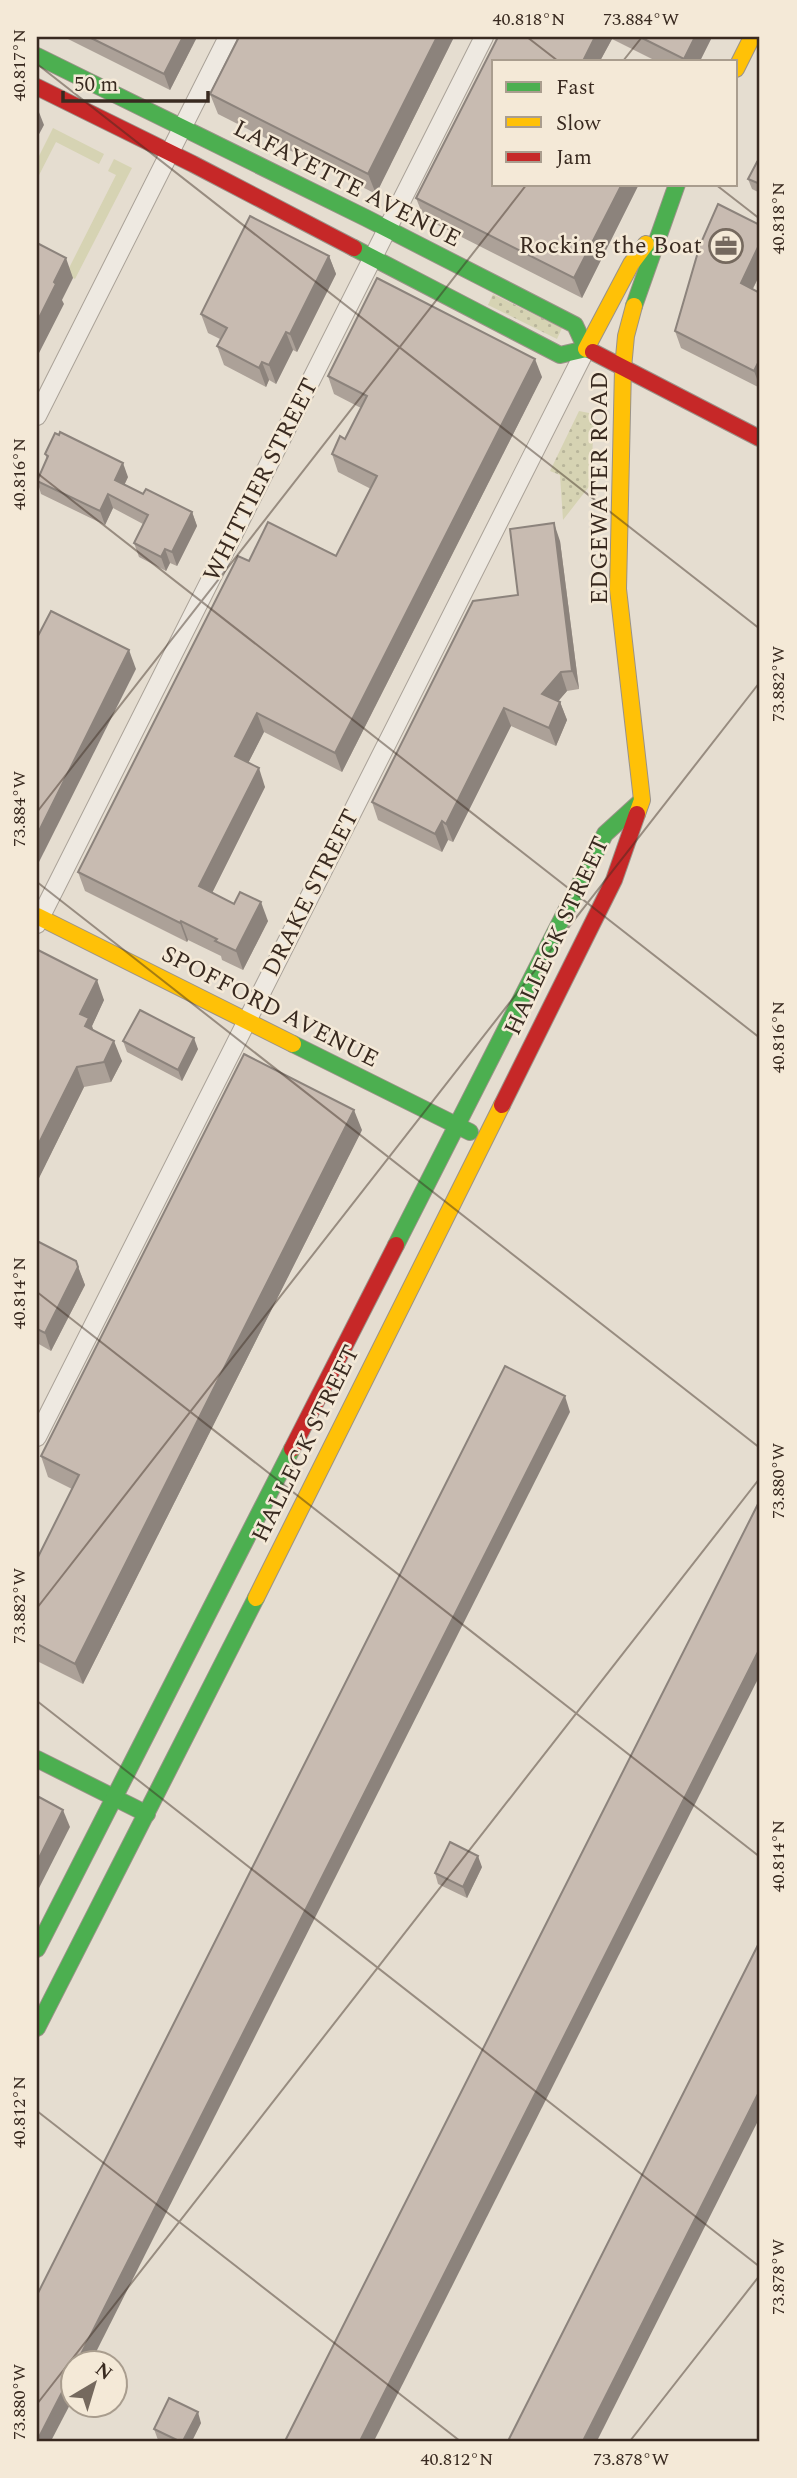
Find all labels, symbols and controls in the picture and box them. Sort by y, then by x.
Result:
text: 40.818°N [493,6,565,33]
text: 73.884°W [603,6,679,33]
text: 40.817°N [6,29,33,101]
scale bar [63,60,208,104]
legend [492,60,738,186]
text: 50 m [74,69,118,101]
text: Fast [556,72,595,104]
text: Slow [556,108,602,140]
street label: LAFAYETTE AVENUE [227,111,467,257]
text: Jam [556,142,592,174]
text: 40.818°N [765,182,792,254]
office icon: Rocking the Boat [707,227,745,265]
place label: Rocking the Boat [519,228,702,264]
street label: EDGEWATER ROAD [582,371,618,605]
street label: WHITTIER STREET [194,372,328,588]
text: 40.816°N [6,438,33,510]
text: 73.882°W [765,646,792,722]
text: 73.884°W [6,771,33,847]
street label: DRAKE STREET [253,803,369,983]
street label: HALLECK STREET [495,831,619,1041]
street label: SPOFFORD AVENUE [155,936,385,1078]
text: 40.816°N [765,1001,792,1073]
text: 40.814°N [6,1257,33,1329]
street label: HALLECK STREET [243,1339,369,1549]
text: 73.880°W [765,1443,792,1519]
text: 73.882°W [6,1568,33,1644]
text: 40.814°N [765,1820,792,1892]
text: 40.812°N [6,2076,33,2148]
text: 73.878°W [765,2239,792,2315]
north arrow [60,2348,130,2418]
text: N [89,2356,119,2388]
text: 73.880°W [6,2364,33,2440]
text: 40.812°N [421,2446,493,2473]
text: 73.878°W [593,2446,669,2473]

